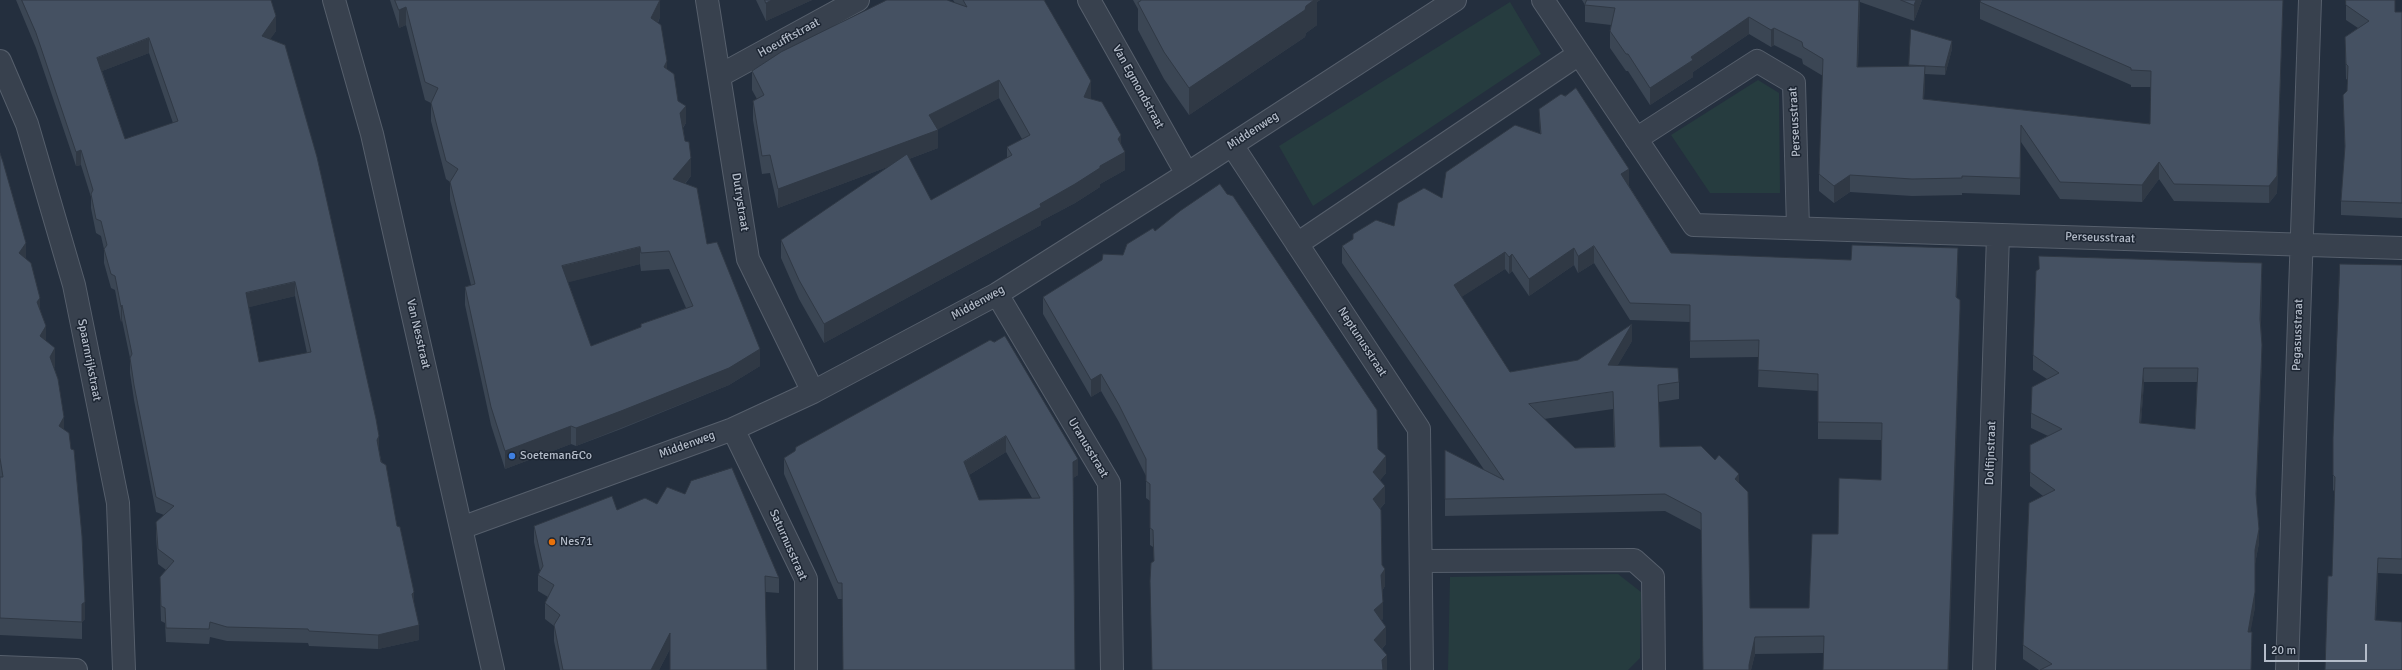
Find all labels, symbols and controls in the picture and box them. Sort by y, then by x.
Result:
street label: Hoeufftstraat [756,15,822,61]
street label: Van Egmondstraat [1109,43,1167,131]
street label: Perseusstraat [1786,87,1804,157]
street label: Middenweg [1224,109,1282,153]
street label: Dutrystraat [728,172,752,232]
street label: Perseusstraat [2065,230,2135,246]
street label: Middenweg [949,282,1007,324]
street label: Van Nesstraat [403,298,433,370]
street label: Pegasusstraat [2290,299,2306,371]
street label: Neptunusstraat [1334,305,1390,379]
street label: Spaarnrijkstraat [74,318,104,402]
street label: Uranusstraat [1065,416,1111,480]
street label: Dolfijnstraat [1983,421,1999,485]
street label: Middenweg [657,428,717,462]
place label: Soeteman&Co [520,449,592,463]
marker: Soeteman&Co [507,451,517,461]
street label: Saturnusstraat [766,507,810,583]
place label: Nes71 [560,535,592,549]
marker: Nes71 [547,537,557,547]
scale bar [2266,636,2369,662]
text: 20 m [2271,643,2296,658]

